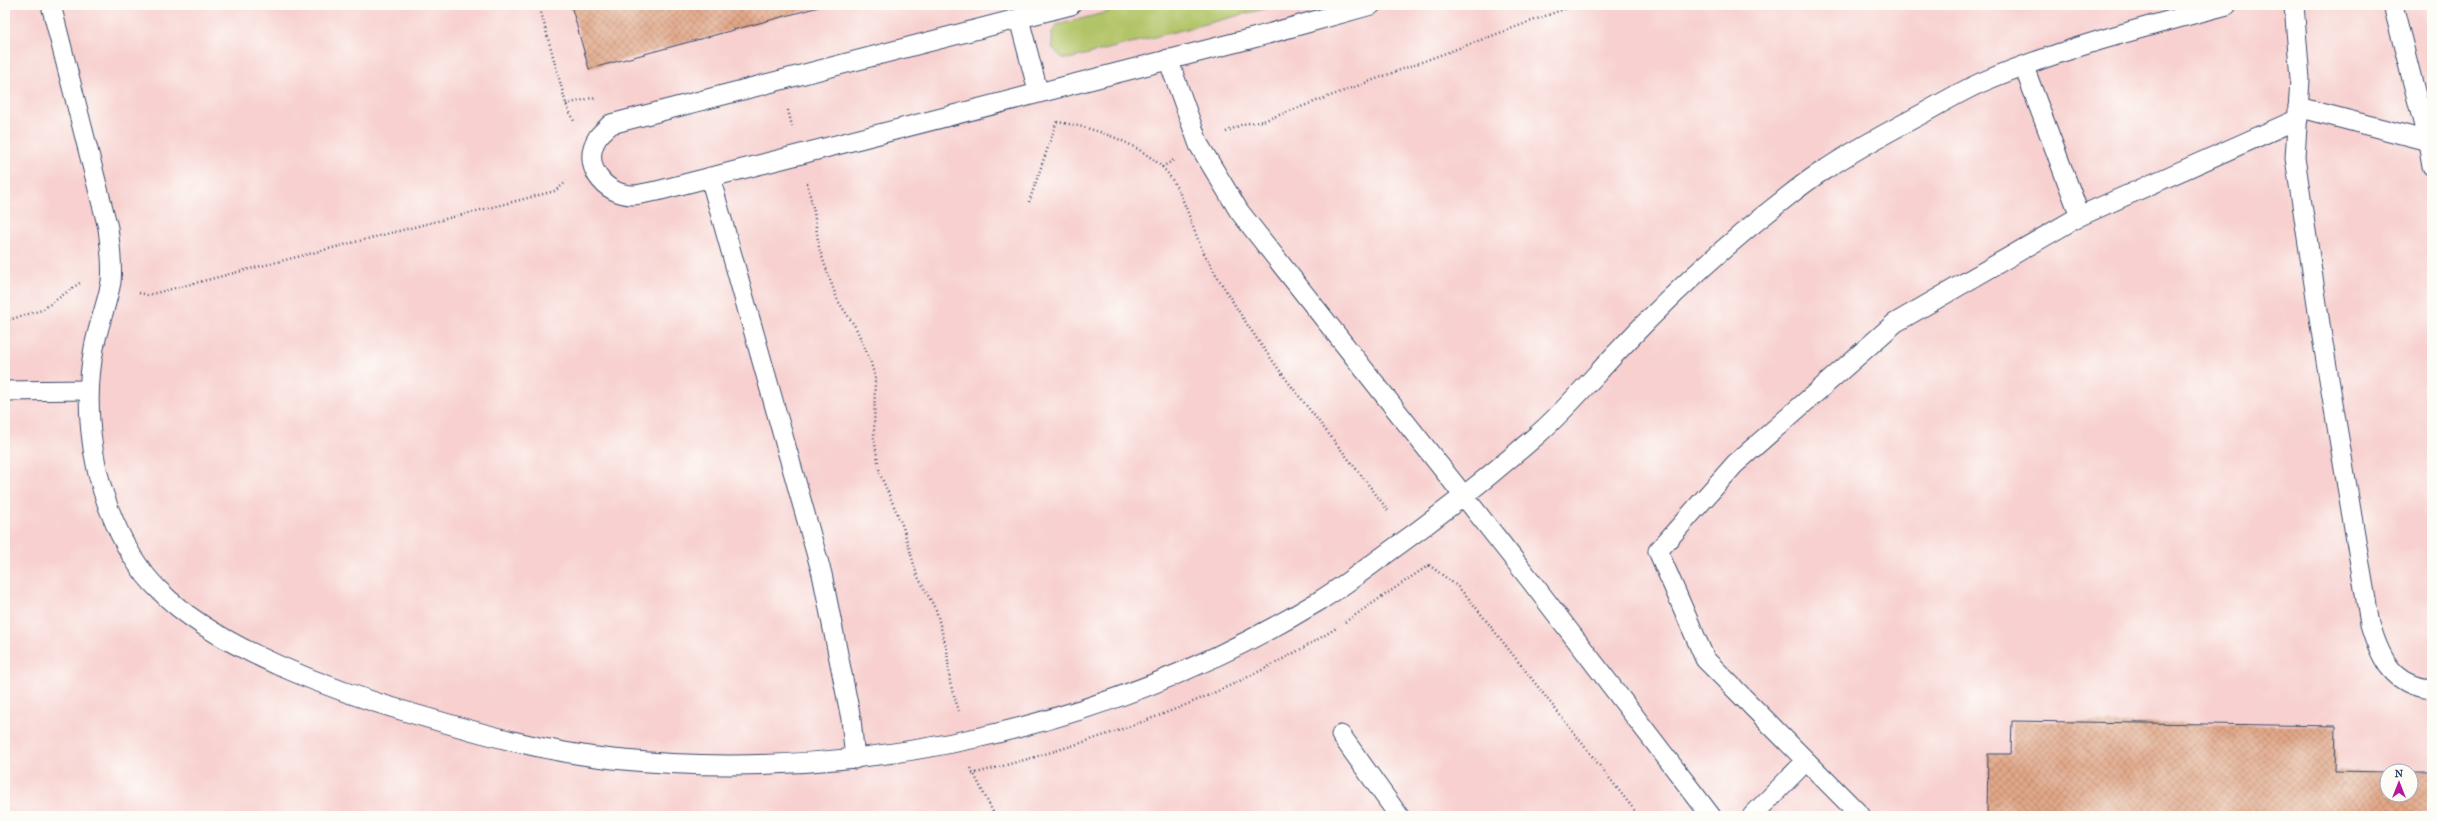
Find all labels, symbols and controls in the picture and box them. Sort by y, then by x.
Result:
north arrow [2379,763,2419,803]
text: N [2395,767,2404,780]

